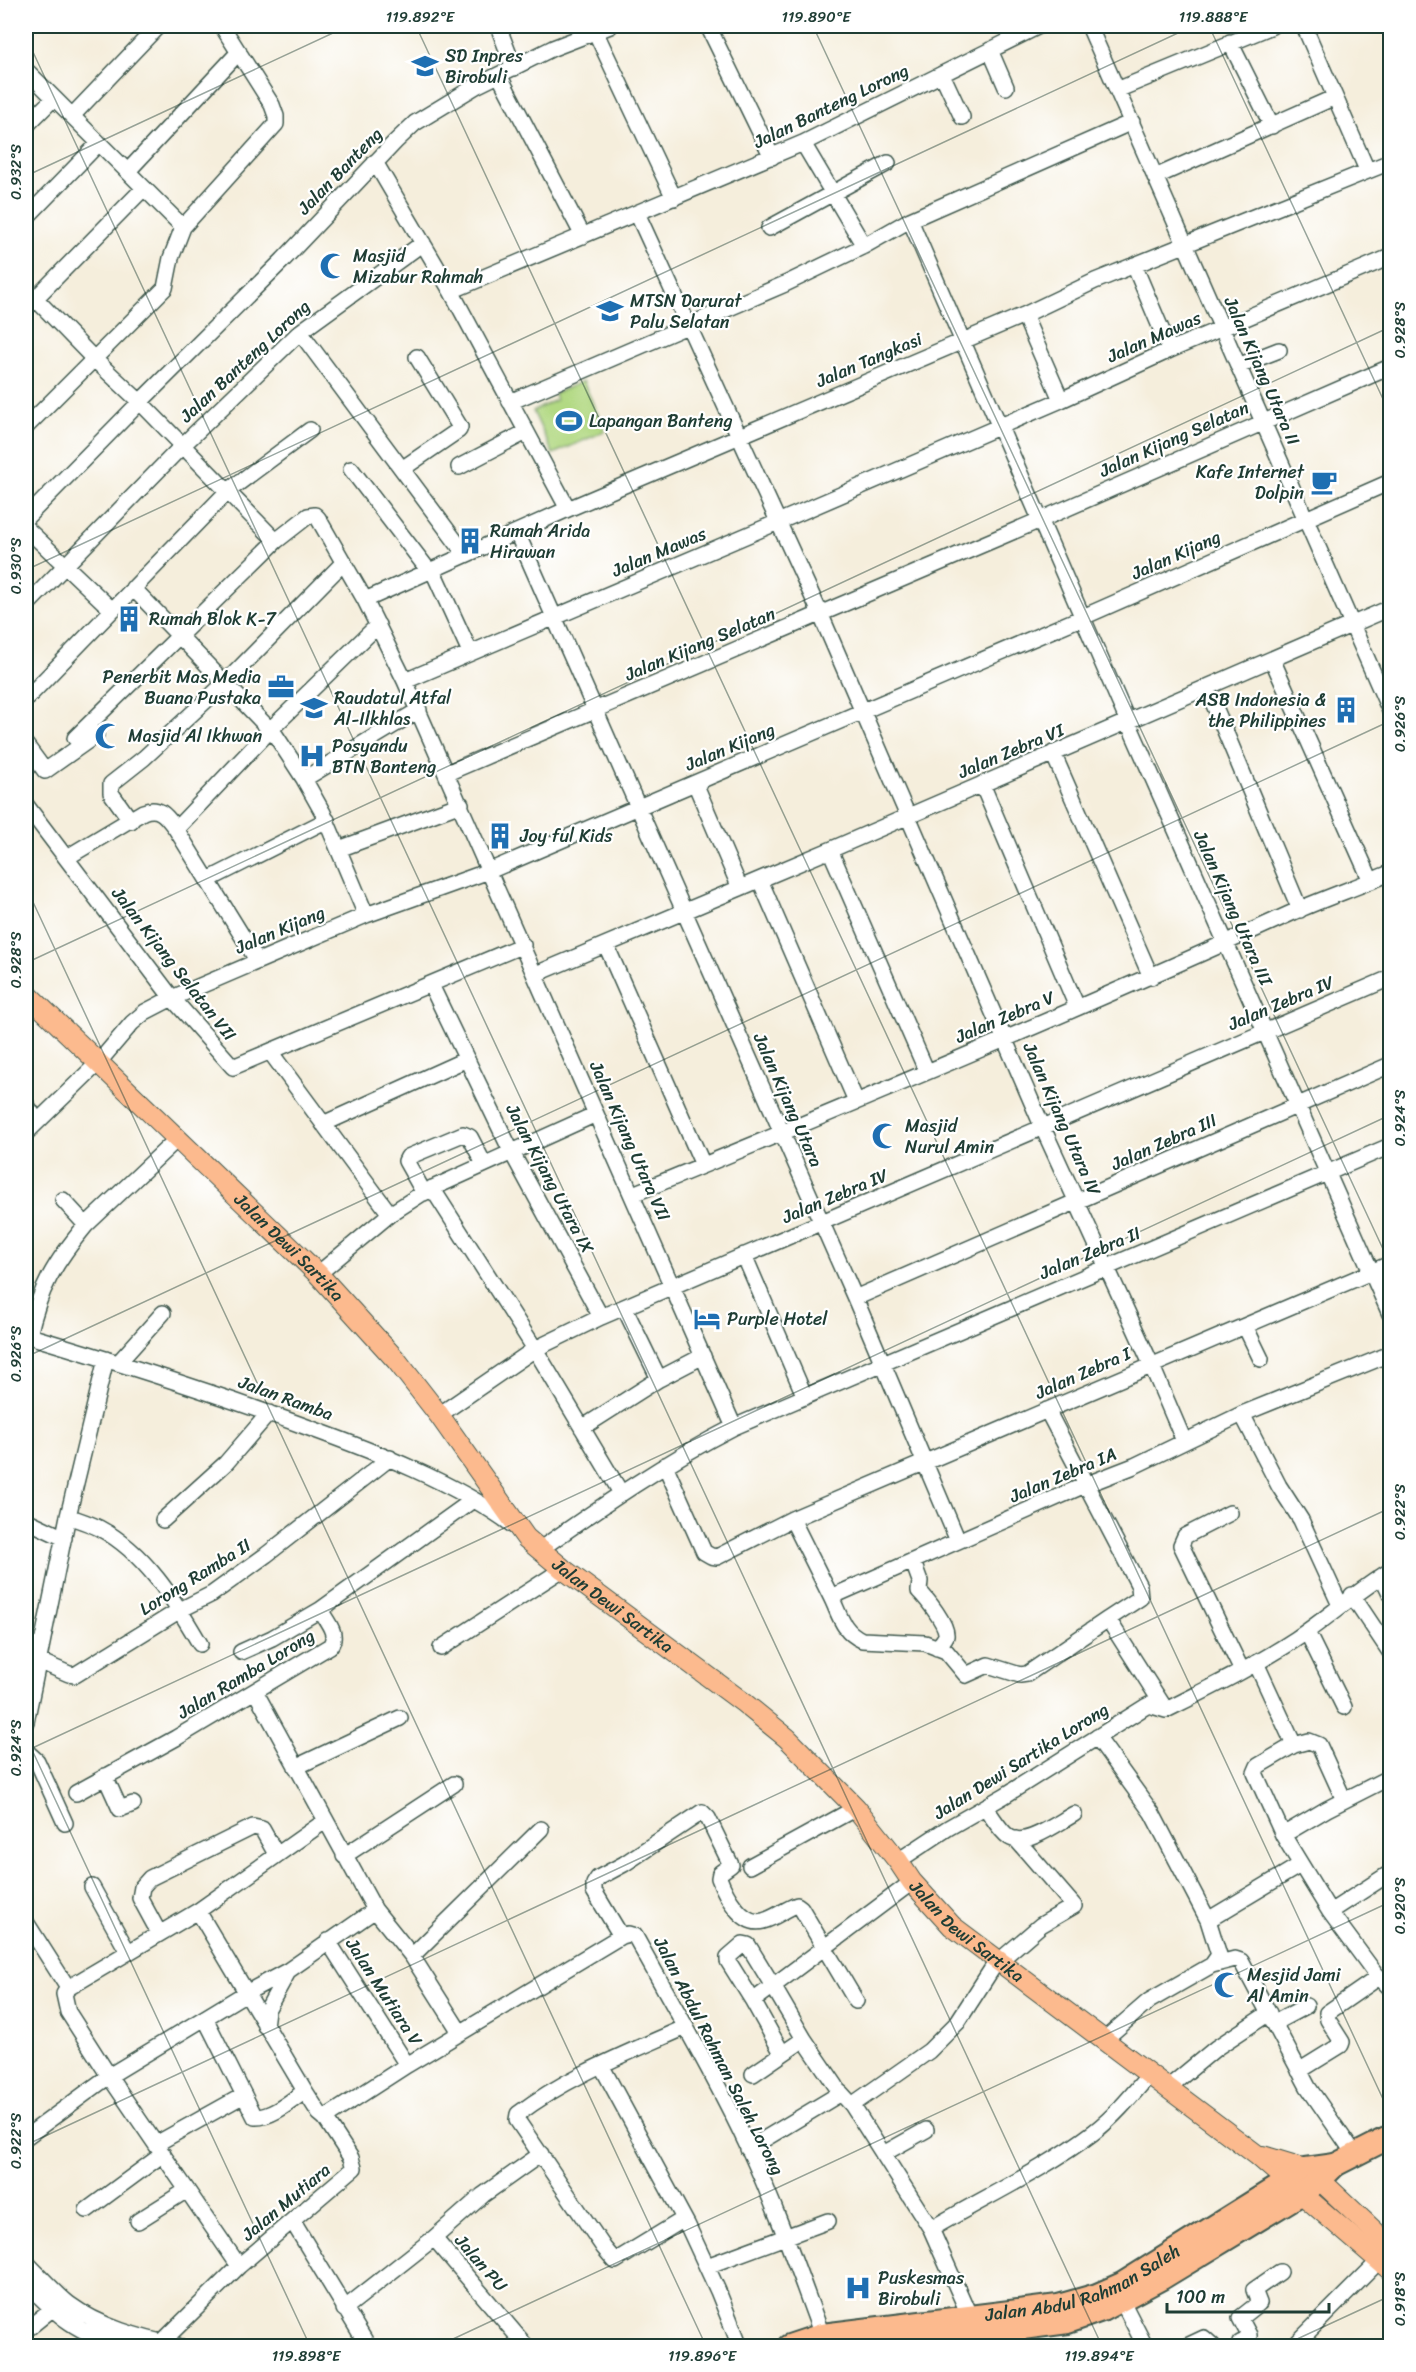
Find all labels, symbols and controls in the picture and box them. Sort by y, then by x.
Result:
text: 119.892°E [386,4,456,30]
text: 119.890°E [781,4,852,30]
text: 119.888°E [1179,4,1249,30]
place label: SD Inpres Birobuli [445,40,524,93]
school or university icon: SD Inpres Birobuli [410,51,440,81]
street label: Jalan Banteng Lorong [747,54,914,158]
street label: Jalan Banteng [289,119,391,223]
text: 0.932°S [3,143,29,200]
place label: Masjid Mizabur Rahmah [353,240,483,293]
mosque icon: Masjid Mizabur Rahmah [318,251,348,281]
place label: MTSN Darurat Palu Selatan [630,285,742,338]
street label: Jalan Kijang Utara II [1214,290,1309,451]
street label: Jalan Banteng Lorong [171,291,318,431]
school or university icon: MTSN Darurat Palu Selatan [595,296,625,326]
text: 0.928°S [1387,301,1413,358]
street label: Jalan Mawas [1101,302,1207,372]
street label: Jalan Tangkasi [810,323,928,397]
street label: Jalan Kijang Selatan [1093,392,1254,487]
place label: Lapangan Banteng [589,405,733,437]
sports icon: Lapangan Banteng [554,406,584,436]
place label: Kafe Internet Dolpin [1196,456,1305,509]
cafe icon: Kafe Internet Dolpin [1309,467,1339,497]
place label: Rumah Arida Hirawan [490,515,590,568]
street label: Jalan Mawas [606,517,712,587]
street label: Jalan Kijang [1125,521,1226,589]
building icon: Rumah Arida Hirawan [455,526,485,556]
text: 0.930°S [3,537,29,594]
street label: Jalan Kijang Selatan [619,598,781,691]
place label: Rumah Blok K-7 [149,603,278,635]
building icon: Rumah Blok K-7 [114,604,144,634]
place label: Penerbit Mas Media Buana Pustaka [103,661,261,714]
office icon: Penerbit Mas Media Buana Pustaka [266,672,296,702]
place label: Raudatul Atfal Al-Ilkhlas [333,682,452,735]
place label: ASB Indonesia & the Philippines [1194,684,1327,737]
school or university icon: Raudatul Atfal Al-Ilkhlas [299,693,329,723]
building icon: ASB Indonesia & the Philippines [1331,695,1361,725]
text: 0.926°S [1387,695,1413,752]
street label: Jalan Kijang [679,714,780,781]
street label: Jalan Zebra VI [952,714,1071,788]
place label: Masjid Al Ikhwan [128,720,263,752]
mosque icon: Masjid Al Ikhwan [93,721,123,751]
place label: Posyandu BTN Banteng [332,730,436,783]
hospital icon: Posyandu BTN Banteng [297,741,327,771]
place label: Joy ful Kids [519,820,613,852]
building icon: Joy ful Kids [485,821,515,851]
street label: Jalan Kijang Utara III [1184,824,1282,993]
street label: Jalan Kijang Selatan VII [103,879,245,1049]
street label: Jalan Kijang [229,897,330,964]
text: 0.928°S [3,931,29,988]
street label: Jalan Zebra IV [1222,966,1339,1040]
street label: Jalan Zebra V [949,981,1061,1053]
street label: Jalan Kijang Utara [744,1027,832,1172]
street label: Jalan Kijang Utara IV [1013,1036,1110,1201]
street label: Jalan Kijang Utara VII [580,1055,680,1227]
text: 0.924°S [1387,1089,1413,1147]
street label: Jalan Kijang Utara IX [496,1097,603,1260]
street label: Jalan Zebra III [1105,1104,1223,1180]
place label: Masjid Nurul Amin [905,1110,995,1163]
mosque icon: Masjid Nurul Amin [870,1121,900,1151]
street label: Jalan Zebra IV [776,1159,893,1233]
street label: Jalan Dewi Sartika [226,1184,352,1309]
street label: Jalan Zebra II [1033,1217,1146,1289]
place label: Purple Hotel [727,1303,828,1335]
hotel icon: Purple Hotel [692,1304,722,1334]
text: 0.926°S [3,1325,29,1382]
street label: Jalan Zebra I [1029,1337,1138,1409]
street label: Jalan Ramba [233,1366,338,1430]
street label: Jalan Zebra IA [1003,1438,1122,1512]
text: 0.922°S [1387,1483,1413,1540]
street label: Lorong Ramba II [133,1529,258,1624]
street label: Jalan Dewi Sartika [544,1549,681,1662]
street label: Jalan Ramba Lorong [170,1620,321,1728]
street label: Jalan Dewi Sartika Lorong [926,1694,1115,1829]
text: 0.924°S [3,1719,29,1777]
street label: Jalan Dewi Sartika [901,1872,1031,1991]
text: 0.920°S [1387,1877,1413,1935]
street label: Jalan Mutiara V [336,1930,431,2053]
street label: Jalan Abdul Rahman Saleh Lorong [644,1930,793,2181]
place label: Mesjid Jami Al Amin [1246,1959,1342,2012]
mosque icon: Mesjid Jami Al Amin [1212,1970,1242,2000]
text: 0.922°S [3,2112,29,2169]
street label: Jalan Mutiara [233,2155,338,2250]
street label: Jalan PU [446,2226,516,2300]
street label: Jalan Abdul Rahman Saleh [982,2235,1187,2331]
place label: Puskesmas Birobuli [878,2262,965,2315]
text: 0.918°S [1387,2271,1413,2326]
hospital icon: Puskesmas Birobuli [843,2273,873,2303]
scale bar [1167,2276,1329,2314]
text: 100 m [1176,2281,1225,2313]
text: 119.898°E [272,2343,342,2369]
text: 119.896°E [668,2343,738,2369]
text: 119.894°E [1065,2343,1135,2369]

